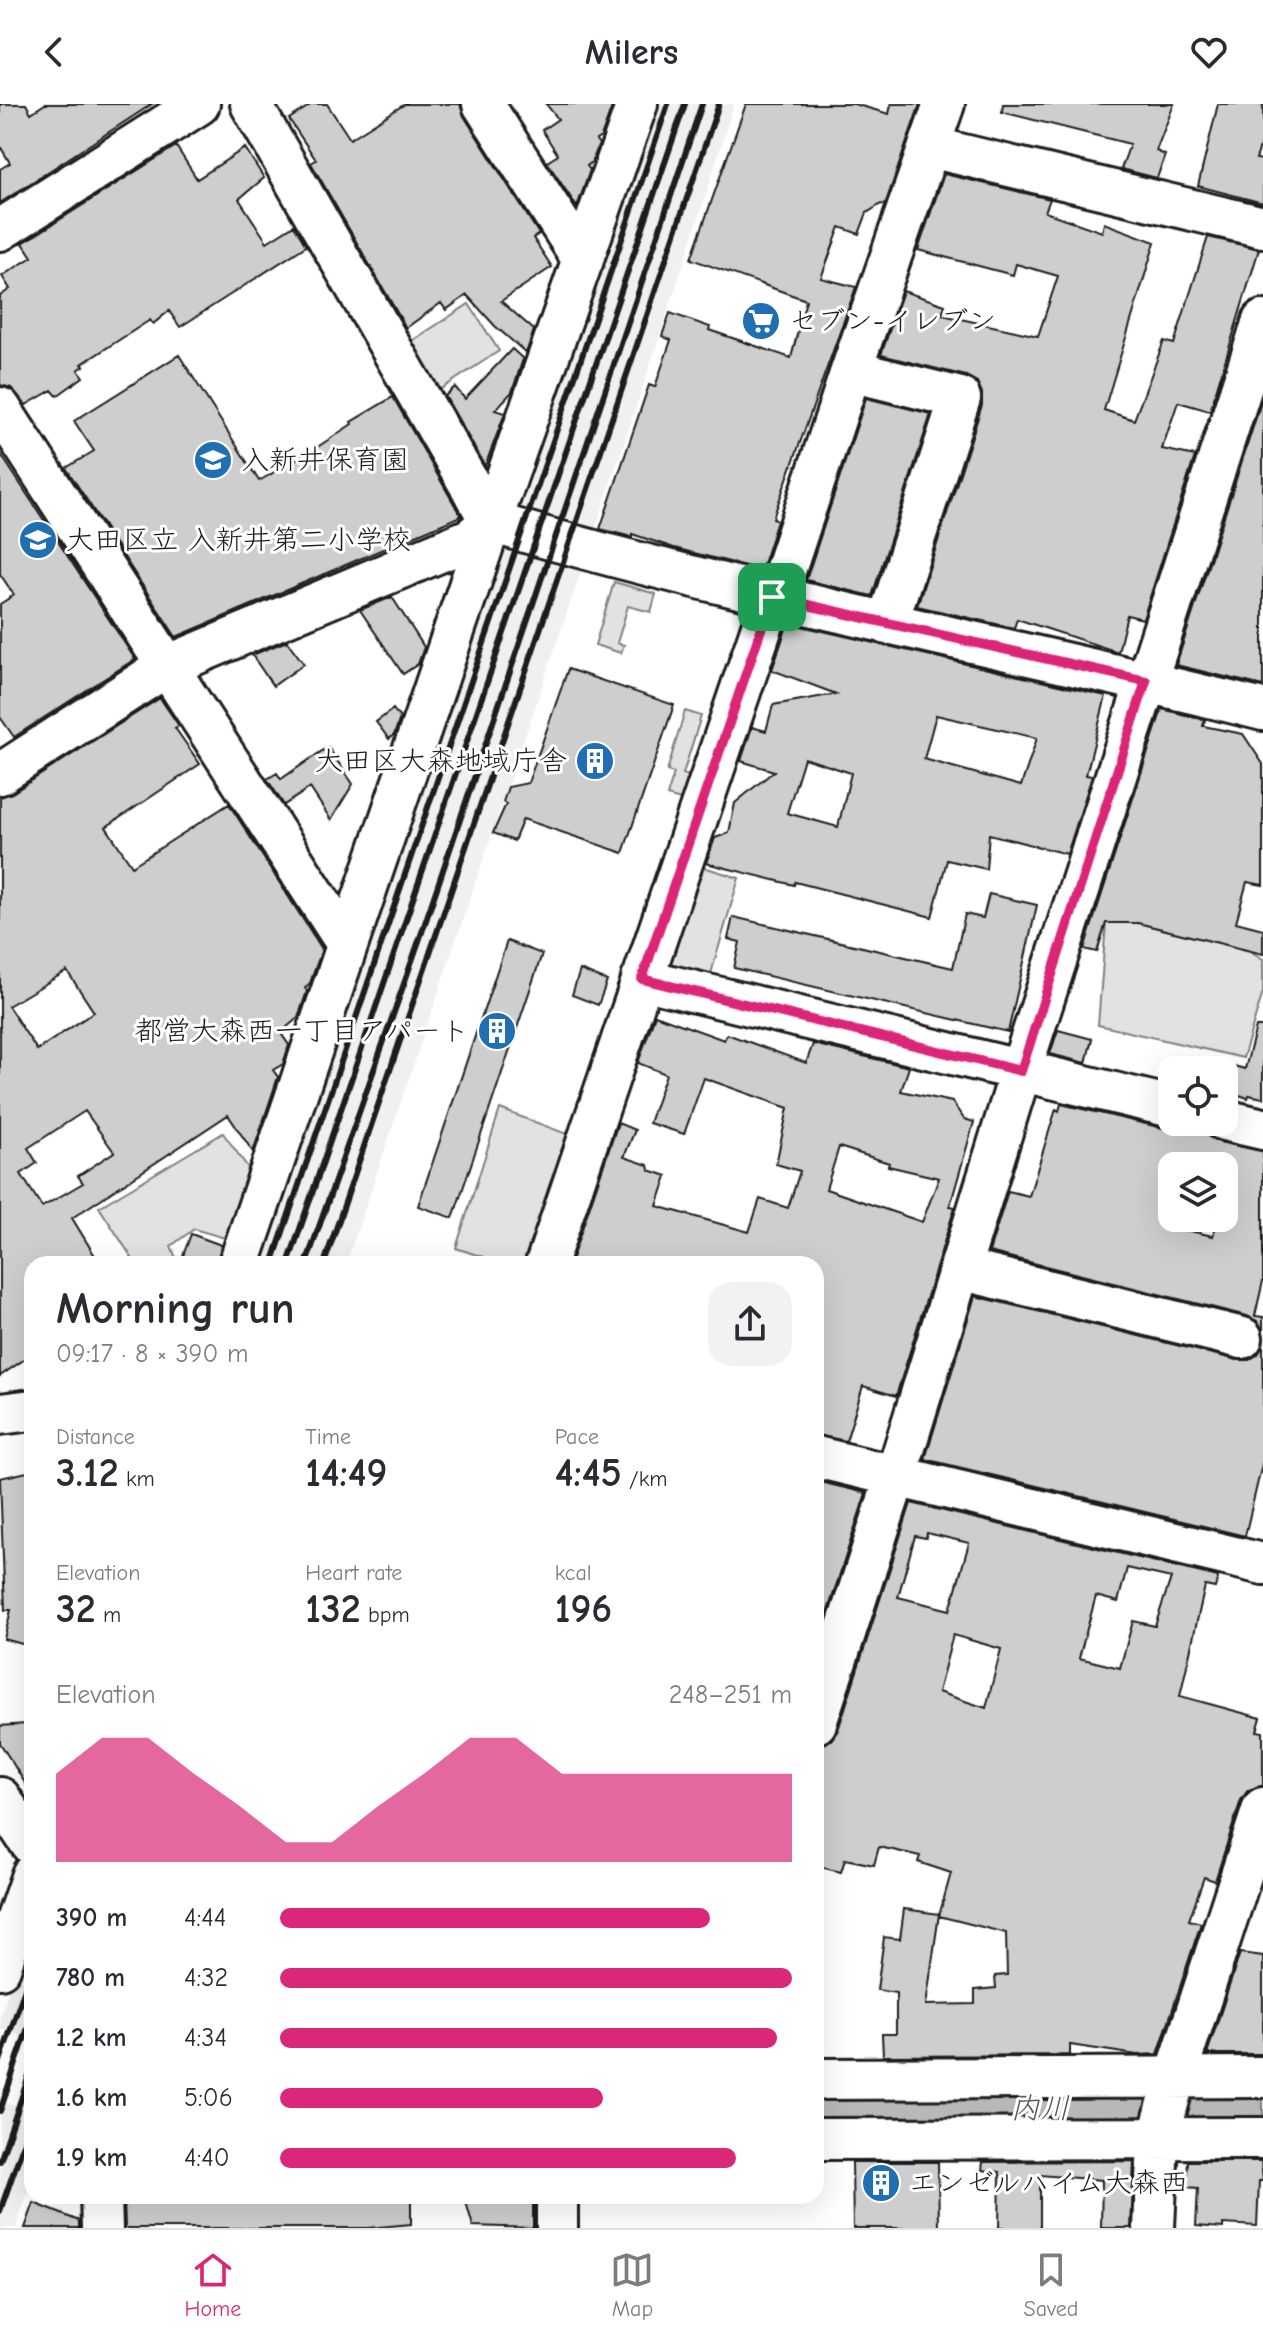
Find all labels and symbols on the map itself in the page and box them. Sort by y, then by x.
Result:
supermarket icon: セブン-イレブン [740,300,782,342]
place label: セブン-イレブン [789,305,996,337]
school or university icon: 入新井保育園 [192,439,234,481]
place label: 入新井保育園 [241,444,409,476]
school or university icon: 大田区立 入新井第二小学校 [17,519,59,561]
place label: 大田区立 入新井第二小学校 [66,524,411,556]
pin [738,563,806,631]
building icon: 大田区大森地域庁舎 [574,740,616,782]
place label: 大田区大森地域庁舎 [315,745,567,777]
building icon: 都営大森西一丁目アパート [476,1010,518,1052]
place label: 都営大森西一丁目アパート [135,1015,469,1047]
water label: 内川 [1010,2091,1070,2126]
building icon: エンゼルハイム大森西 [860,2162,902,2204]
place label: エンゼルハイム大森西 [909,2167,1188,2199]

